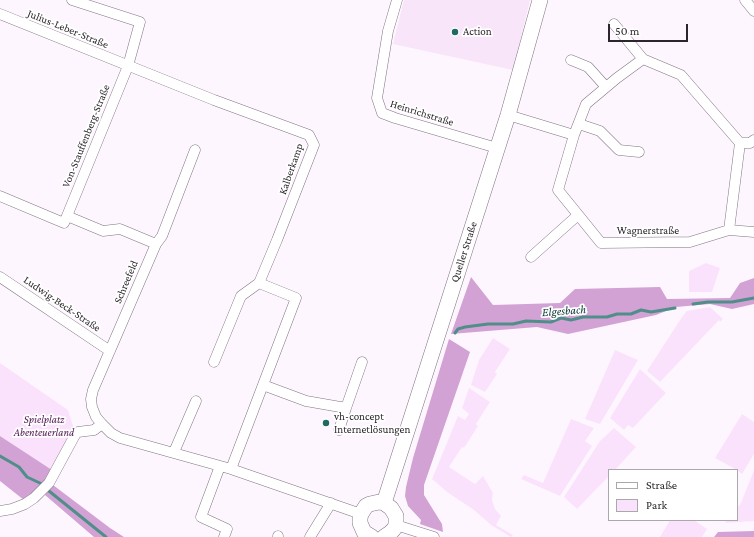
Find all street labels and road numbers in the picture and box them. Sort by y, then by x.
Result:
street label: Julius-Leber-Straße [26,7,110,51]
street label: Von-Stauffenberg-Straße [59,83,113,189]
street label: Heinrichstraße [389,97,455,129]
street label: Kalberkamp [276,142,306,196]
street label: Queller Straße [448,220,480,284]
street label: Wagnerstraße [617,224,679,238]
street label: Schreefeld [111,258,141,306]
street label: Ludwig-Beck-Straße [21,273,103,335]

